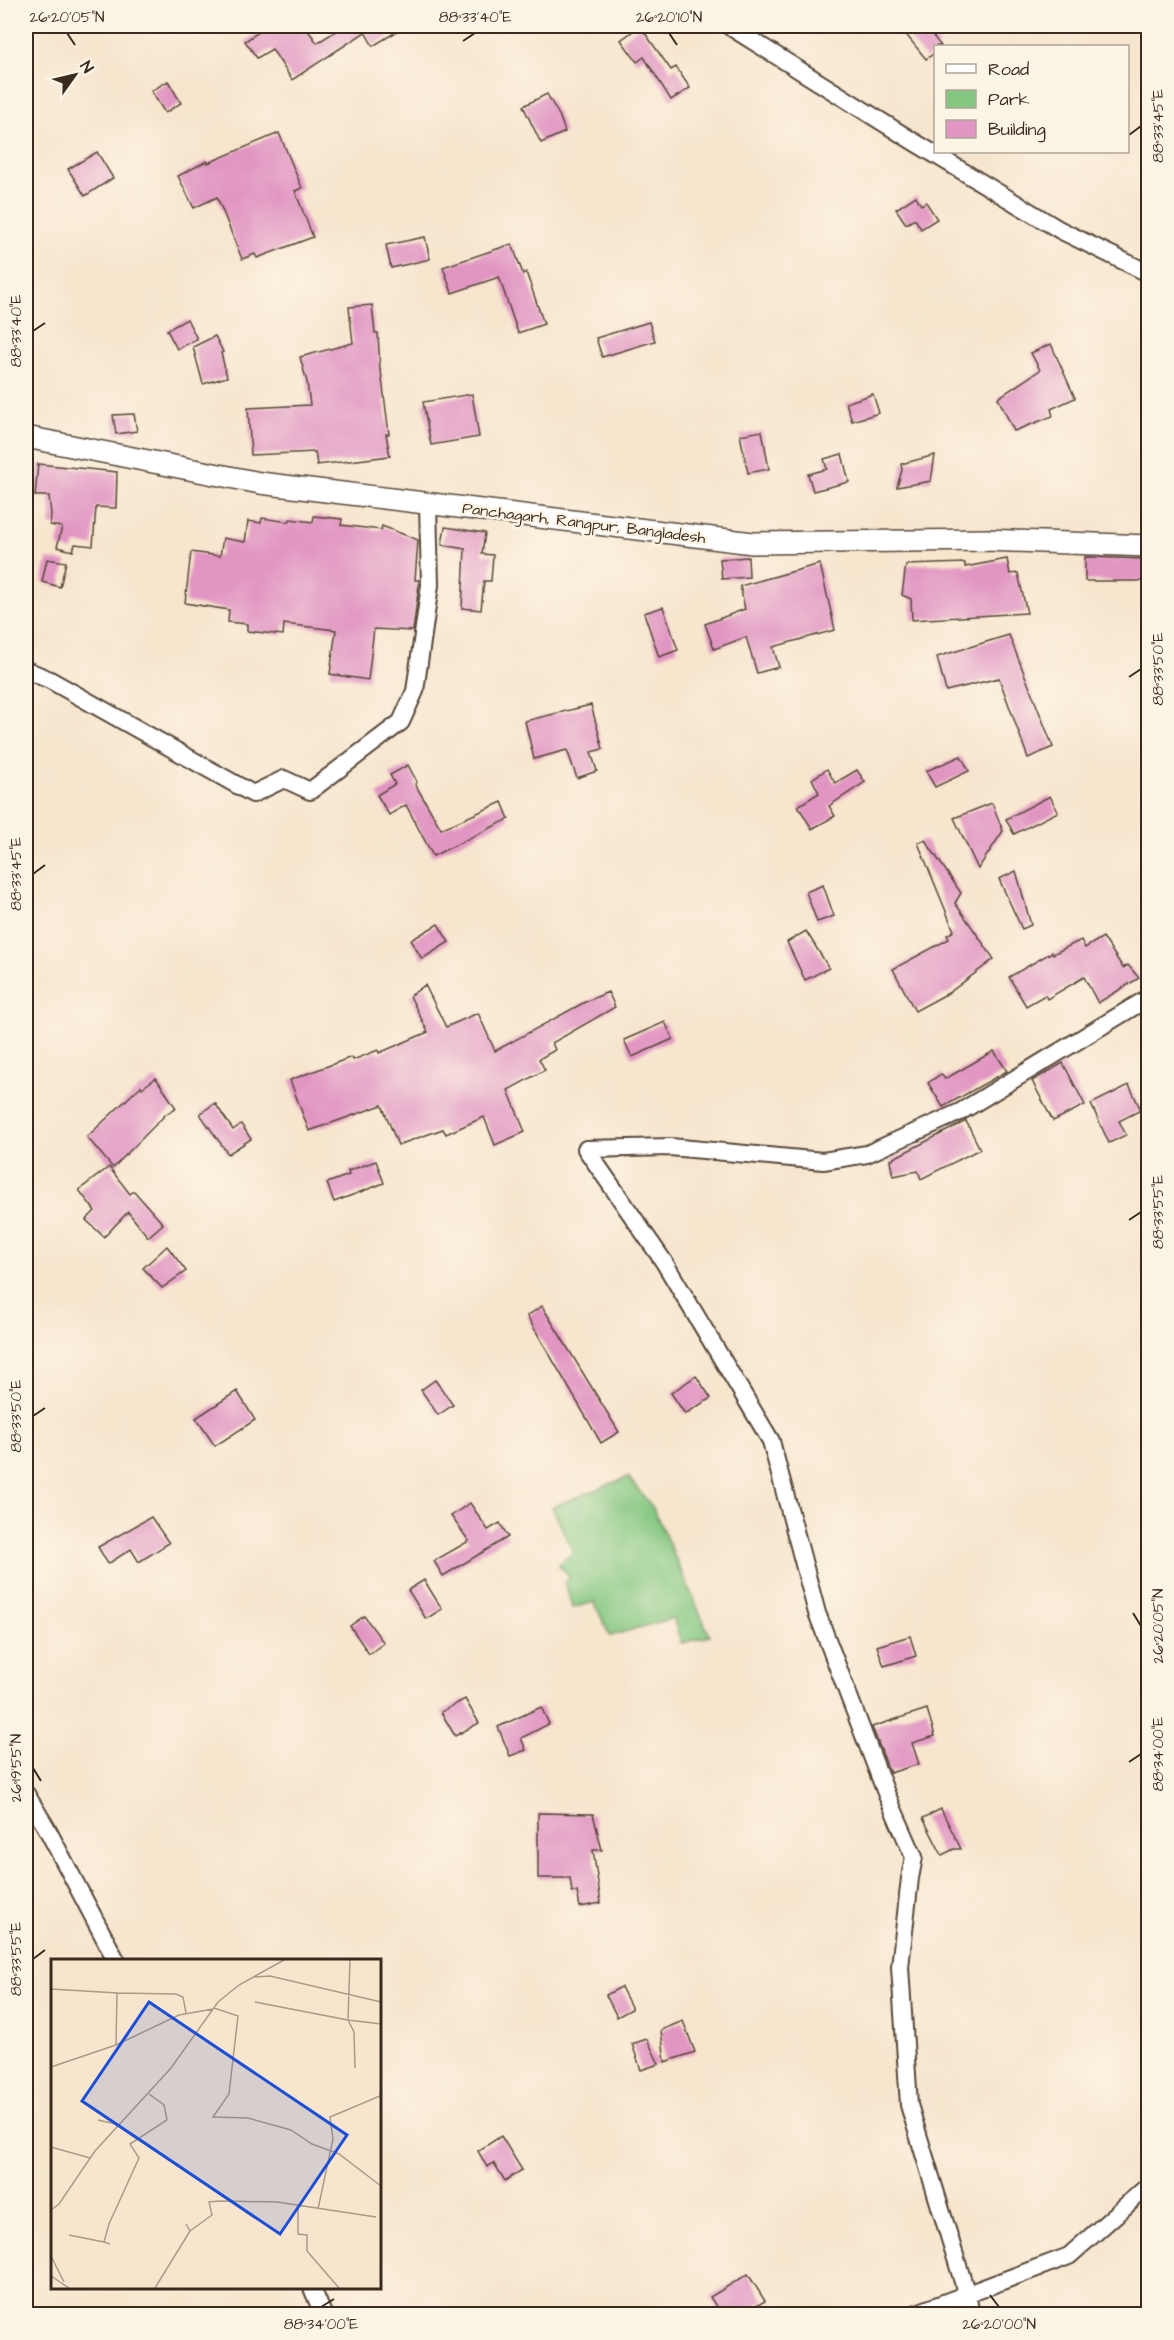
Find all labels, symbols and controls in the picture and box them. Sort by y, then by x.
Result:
text: 26°20'05"N [30,7,104,28]
text: 88°33'40"E [439,7,511,28]
text: 26°20'10"N [636,7,702,28]
north arrow [45,45,105,105]
legend [934,45,1129,153]
text: N [75,57,99,77]
text: Road [988,57,1029,82]
text: Park [988,87,1030,112]
text: 88°33'45"E [1148,89,1169,163]
text: Building [988,117,1046,143]
text: 88°33'40"E [6,295,27,367]
street label: Panchagarh, Rangpur, Bangladesh [461,497,707,550]
text: 88°33'50"E [1148,632,1169,705]
text: 88°33'45"E [6,837,27,911]
text: 88°33'55"E [1148,1175,1169,1249]
text: 88°33'50"E [6,1379,27,1452]
text: 26°20'05"N [1148,1589,1169,1663]
text: 88°34'00"E [1148,1717,1169,1791]
text: 26°19'55"N [6,1734,27,1802]
text: 88°33'55"E [6,1922,27,1996]
inset map [51,1959,381,2289]
text: 88°34'00"E [284,2314,358,2335]
text: 26°20'00"N [962,2314,1036,2335]

